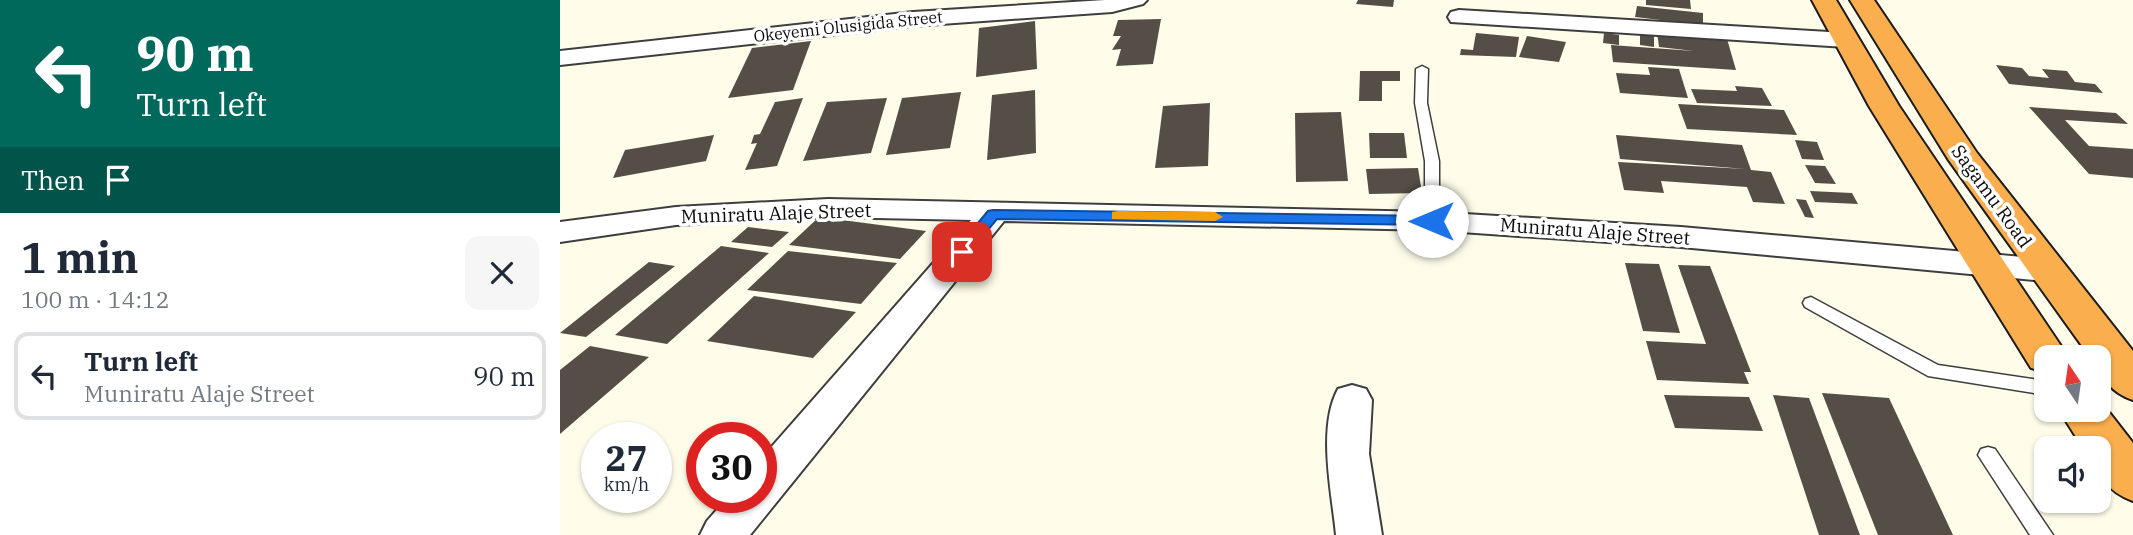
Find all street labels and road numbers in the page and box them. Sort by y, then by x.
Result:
street label: Okeyemi Olusigida Street [753,6,944,46]
street label: Sagamu Road [1947,140,2037,252]
street label: Muniratu Alaje Street [680,198,872,228]
street label: Muniratu Alaje Street [1499,212,1691,250]

